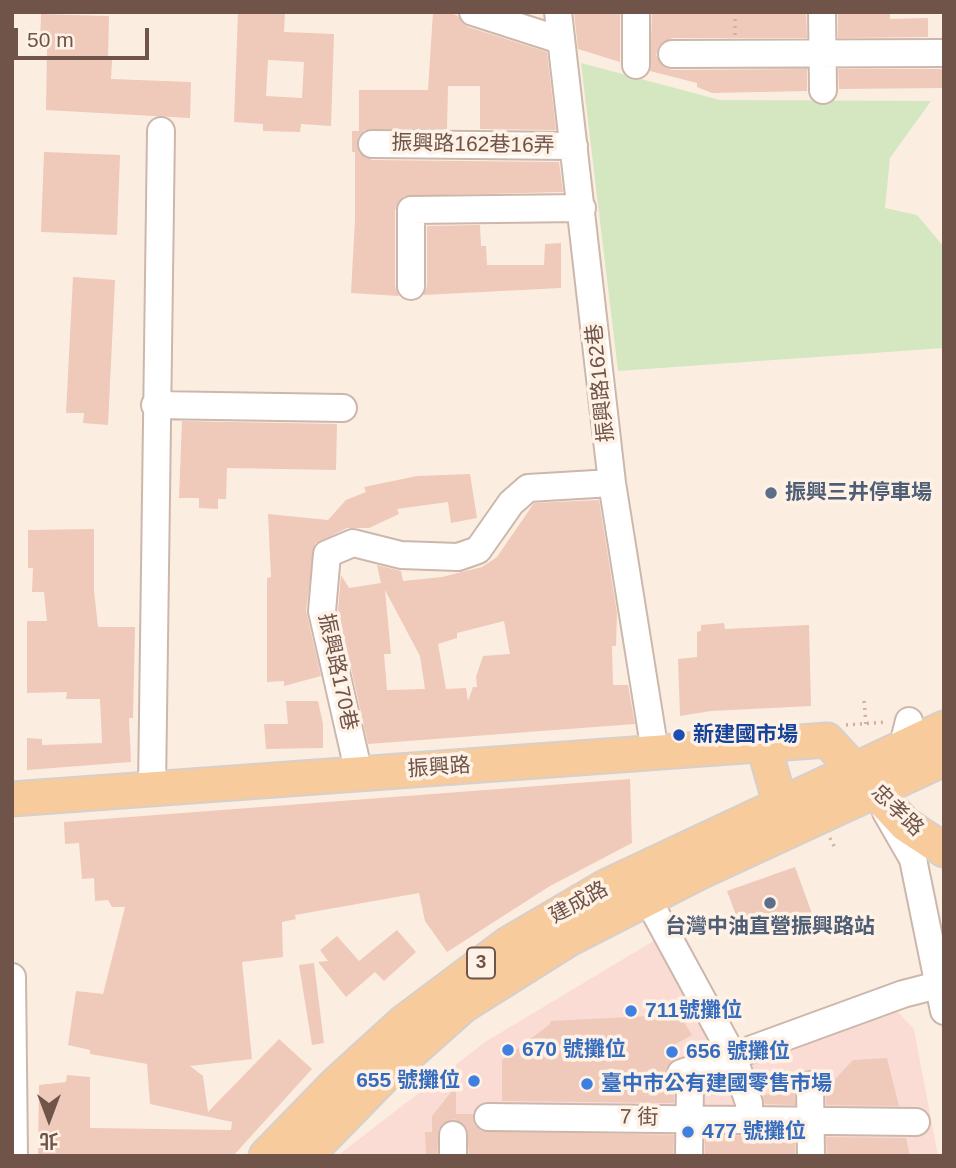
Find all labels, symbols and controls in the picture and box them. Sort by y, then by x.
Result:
scale bar [18,14,152,58]
text: 50 m [27,28,74,51]
street label: 振興路162巷16弄 [391,131,555,159]
street label: 振興路162巷 [582,322,620,444]
place label: 振興三井停車場 [785,480,932,506]
marker: 振興三井停車場 [763,485,779,501]
street label: 振興路170巷 [312,611,362,733]
place label: 新建國市場 [693,722,798,748]
marker: 新建國市場 [671,727,687,743]
street label: 振興路 [407,753,471,783]
street label: 忠孝路 [866,780,928,842]
street label: 建成路 [545,877,613,929]
marker: 台灣中油直營振興路站 [762,895,778,911]
place label: 台灣中油直營振興路站 [665,914,875,940]
road number: 3 [467,948,495,979]
place label: 711號攤位 [645,998,742,1024]
marker: 711號攤位 [623,1003,639,1019]
place label: 670 號攤位 [522,1037,626,1063]
place label: 656 號攤位 [686,1039,790,1065]
marker: 670 號攤位 [500,1042,516,1058]
marker: 656 號攤位 [664,1044,680,1060]
place label: 655 號攤位 [356,1068,460,1094]
place label: 臺中市公有建國零售市場 [601,1071,832,1097]
marker: 655 號攤位 [466,1073,482,1089]
marker: 臺中市公有建國零售市場 [579,1076,595,1092]
north arrow [14,1084,84,1154]
street label: 7 街 [620,1105,658,1131]
place label: 477 號攤位 [702,1119,806,1145]
marker: 477 號攤位 [680,1124,696,1140]
text: 北 [40,1130,59,1151]

